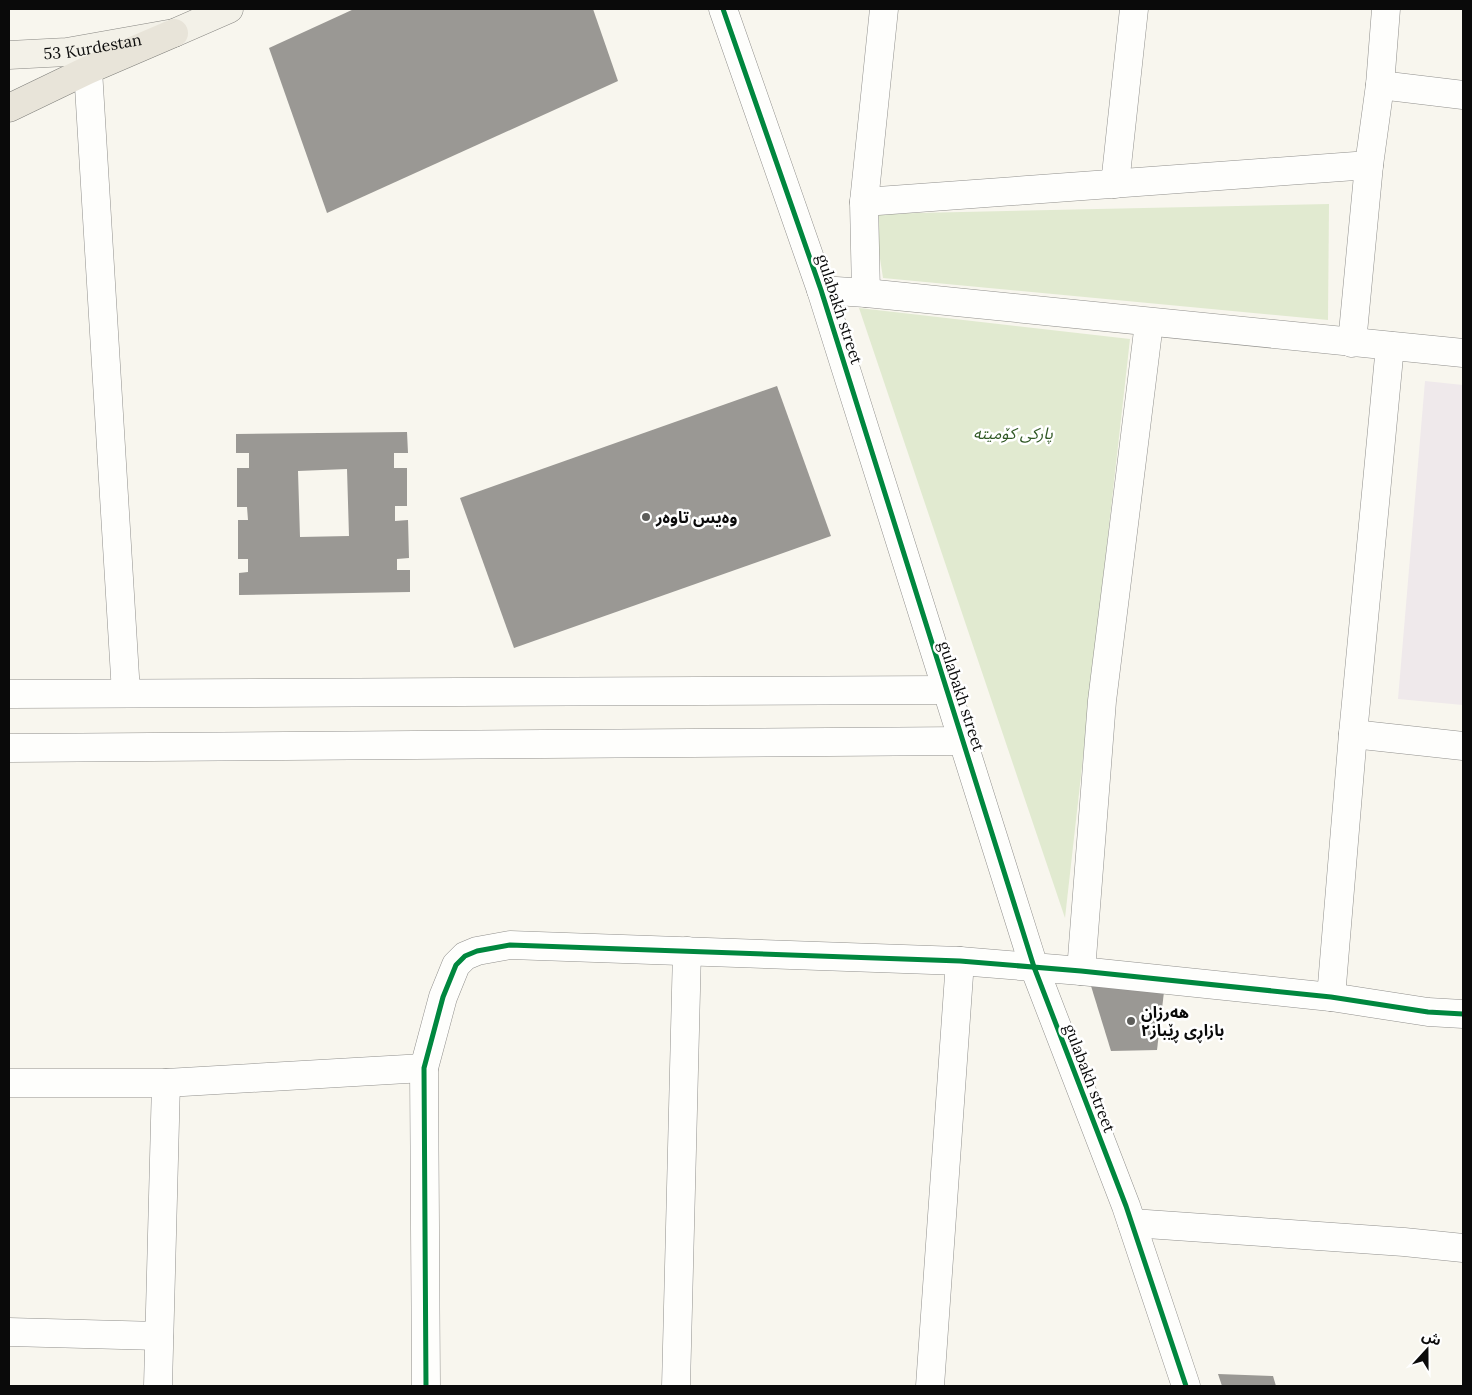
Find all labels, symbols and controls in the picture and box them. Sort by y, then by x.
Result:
street label: 53 Kurdestan [43,29,143,63]
street label: gulabakh street [813,251,867,367]
park label: پارکی کۆمیتە [973,423,1053,444]
place label: وەیس تاوەر [655,507,737,527]
marker: وەیس تاوەر [640,511,652,523]
street label: gulabakh street [935,638,989,754]
place label: هەرزان بازاڕی ڕێباز٢ [1141,1002,1224,1044]
marker: هەرزان بازاڕی ڕێباز٢ [1125,1015,1137,1027]
street label: gulabakh street [1060,1021,1120,1136]
north arrow [1402,1325,1452,1375]
text: ش [1419,1326,1444,1350]

